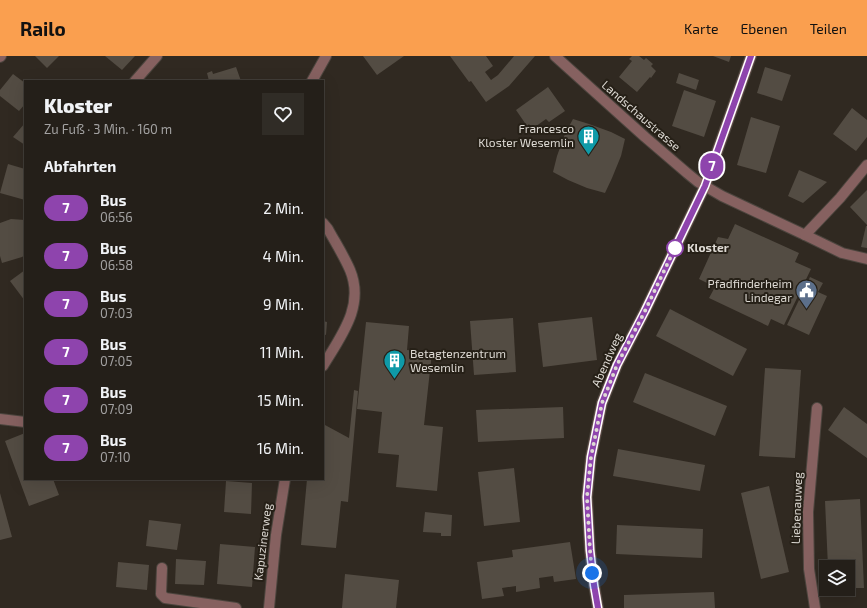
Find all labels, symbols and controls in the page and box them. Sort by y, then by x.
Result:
text: Railo [20,17,66,40]
text: Karte [684,20,719,37]
text: Ebenen [741,20,788,37]
text: Teilen [810,20,847,37]
street label: Landschaustrasse [599,77,684,153]
button: heart [262,93,304,135]
text: Kloster [44,94,112,117]
text: Zu Fuß · 3 Min. · 160 m [44,121,172,137]
place label: Francesco Kloster Wesemlin [478,121,574,149]
building icon: Francesco Kloster Wesemlin [576,123,602,156]
line badge: 7 [699,153,725,179]
text: Abfahrten [44,157,116,175]
text: 7 [708,157,716,174]
text: Bus [100,191,126,209]
text: 7 [62,199,70,216]
text: 2 Min. [263,199,304,217]
text: 06:56 [100,209,133,225]
text: Bus [100,239,126,257]
marker: Kloster [666,239,684,257]
place label: Kloster [687,240,729,254]
text: 7 [62,247,70,264]
text: 4 Min. [262,247,304,265]
text: 06:58 [100,257,133,273]
place label: Pfadfinderheim Lindegar [708,276,792,304]
public building icon: Pfadfinderheim Lindegar [794,278,820,311]
text: Bus [100,287,126,305]
text: 7 [62,295,70,312]
text: 9 Min. [263,295,304,313]
text: 07:03 [100,305,133,321]
street label: Abendweg [588,330,624,389]
text: Bus [100,335,126,353]
text: 7 [62,343,70,360]
text: 11 Min. [260,343,304,361]
place label: Betagtenzentrum Wesemlin [410,346,506,374]
building icon: Betagtenzentrum Wesemlin [381,348,407,381]
text: 07:05 [100,353,132,369]
text: Bus [100,383,126,401]
text: 7 [62,391,70,408]
text: 15 Min. [258,391,304,409]
text: 07:09 [100,401,133,417]
text: Bus [100,431,126,449]
text: 7 [62,439,70,456]
text: 16 Min. [257,439,304,457]
text: 07:10 [100,449,131,465]
street label: Liebenauweg [788,471,804,544]
street label: Kapuzinerweg [250,502,274,581]
map controls [819,560,855,596]
button: layers [819,560,855,596]
your location [582,563,602,583]

